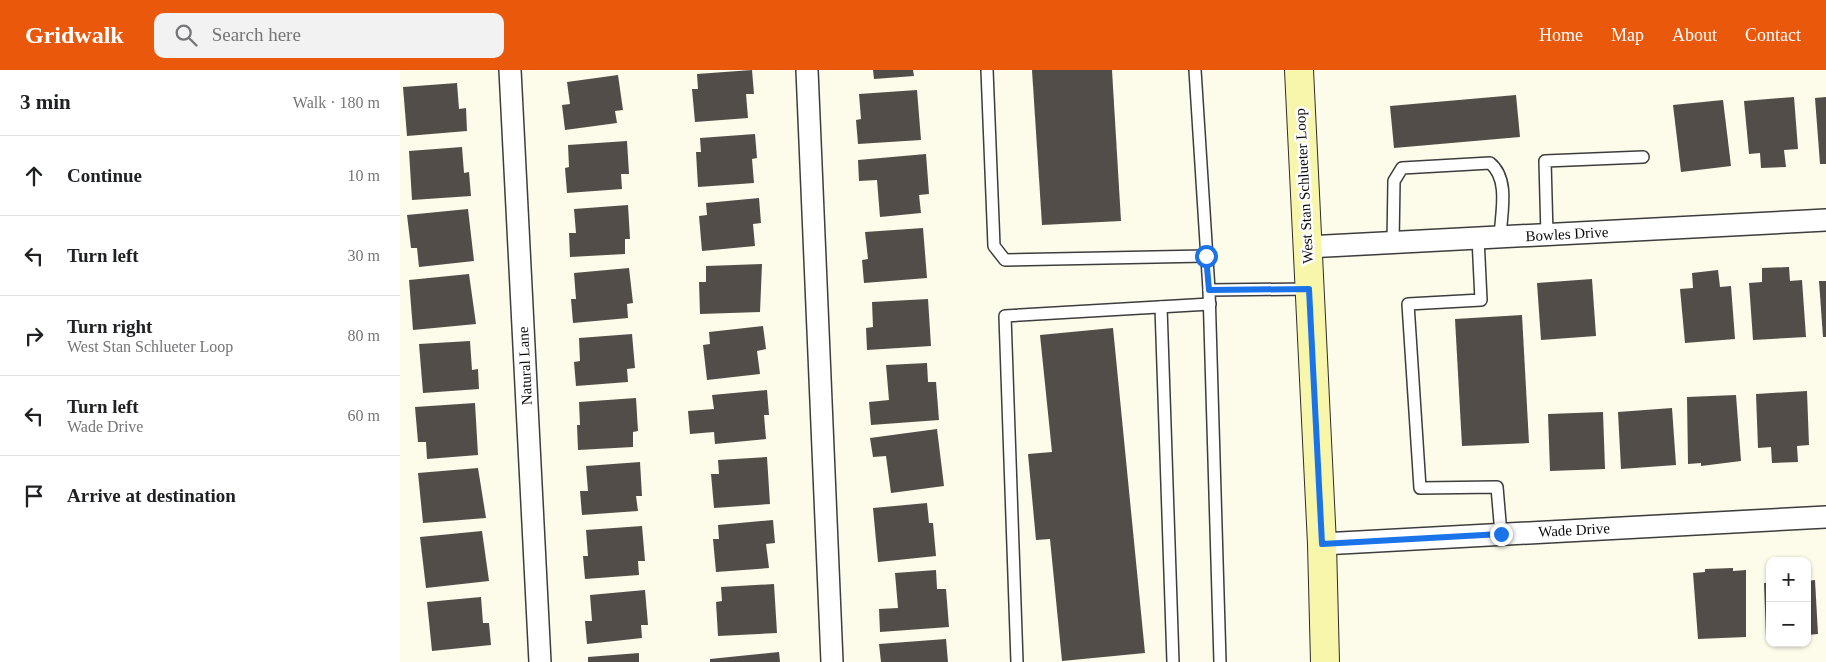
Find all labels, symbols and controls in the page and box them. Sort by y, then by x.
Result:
search box [154,13,504,58]
icon: search [172,21,200,49]
text: Gridwalk [25,22,124,48]
text: Search here [212,24,301,45]
text: Home [1539,25,1583,45]
text: Map [1611,25,1644,45]
text: About [1672,25,1717,45]
text: Contact [1745,25,1801,45]
text: 3 min [20,90,71,114]
text: Walk · 180 m [293,94,380,111]
street label: West Stan Schlueter Loop [1292,108,1316,264]
icon: ahead [20,162,48,190]
text: Continue [67,165,142,186]
text: 10 m [348,167,380,184]
street label: Bowles Drive [1525,224,1609,244]
icon: left [20,242,48,270]
text: Turn left [67,245,139,266]
route start [1195,245,1218,268]
text: 30 m [348,247,380,264]
text: Turn right [67,316,152,337]
icon: right [20,322,48,350]
street label: Natural Lane [515,326,535,406]
text: 80 m [348,327,380,344]
text: West Stan Schlueter Loop [67,338,233,355]
text: Turn left [67,396,139,417]
icon: left [20,402,48,430]
text: 60 m [348,407,380,424]
text: Wade Drive [67,418,143,435]
icon: arrive [20,482,48,510]
text: Arrive at destination [67,485,236,506]
street label: Wade Drive [1538,520,1611,540]
route end [1490,523,1513,546]
map controls [1766,557,1811,647]
button: + [1766,557,1811,602]
button: − [1766,602,1811,647]

